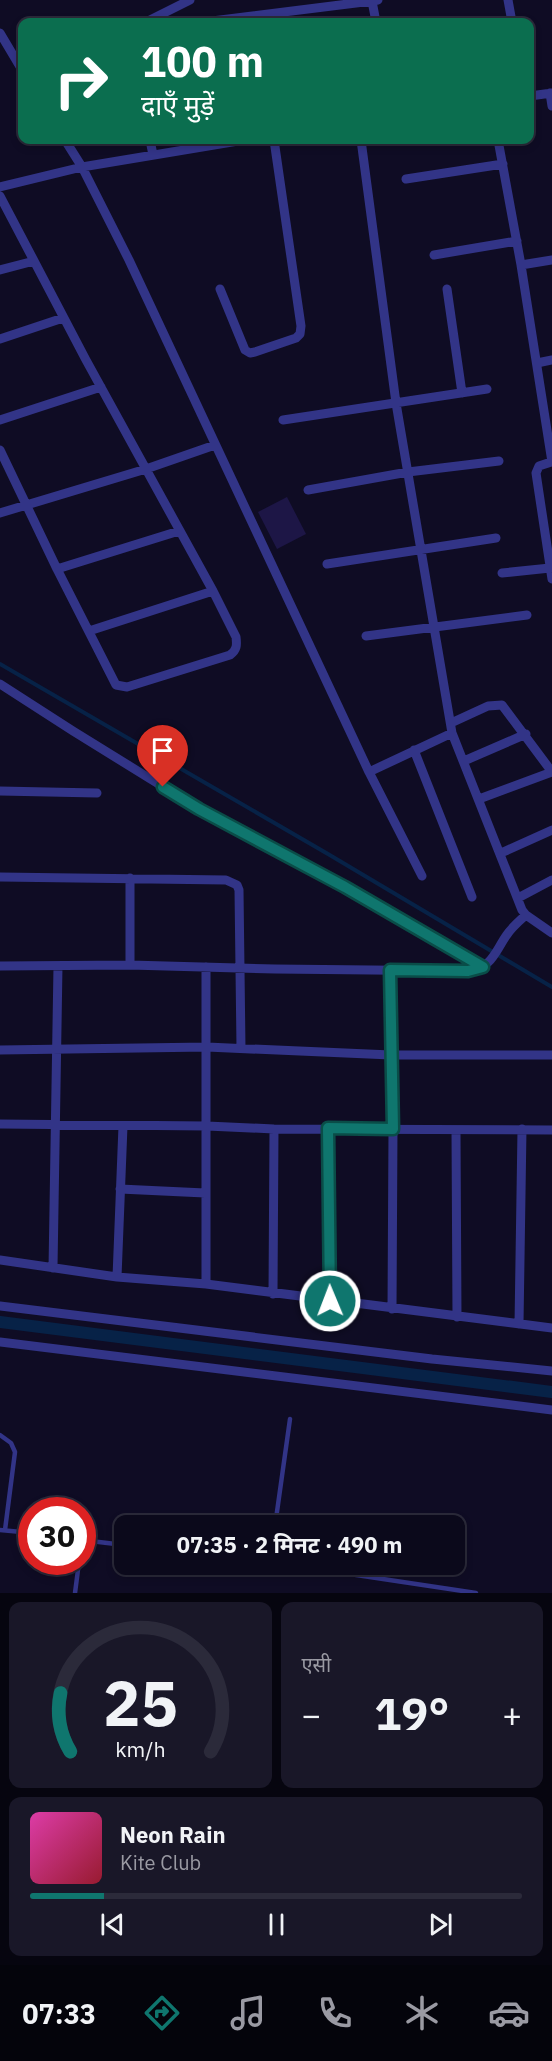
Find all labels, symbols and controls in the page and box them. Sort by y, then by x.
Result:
text: 100 m [141,34,264,89]
icon: right [42,42,120,120]
text: दाएँ मुड़ें [141,87,214,122]
pin [137,725,188,787]
icon: arrive [146,734,179,767]
position arrow [298,1269,362,1333]
speed limit sign: 30 [18,1497,96,1575]
text: 07:35 · 2 मिनट · 490 m [177,1530,402,1559]
text: एसी [302,1651,331,1678]
text: 25 [103,1662,178,1743]
text: 19° [374,1684,449,1742]
text: − [302,1693,321,1736]
text: + [502,1693,522,1736]
text: km/h [115,1735,165,1763]
text: Neon Rain [120,1820,226,1849]
text: Kite Club [120,1849,201,1876]
icon: previous [96,1908,129,1941]
icon: pause [260,1908,293,1941]
icon: next [424,1908,457,1941]
icon: directions [141,1992,183,2034]
icon: music [227,1992,269,2034]
icon: phone [314,1992,356,2034]
icon: climate [401,1992,443,2034]
icon: car [488,1992,530,2034]
text: 07:33 [22,1996,96,2031]

